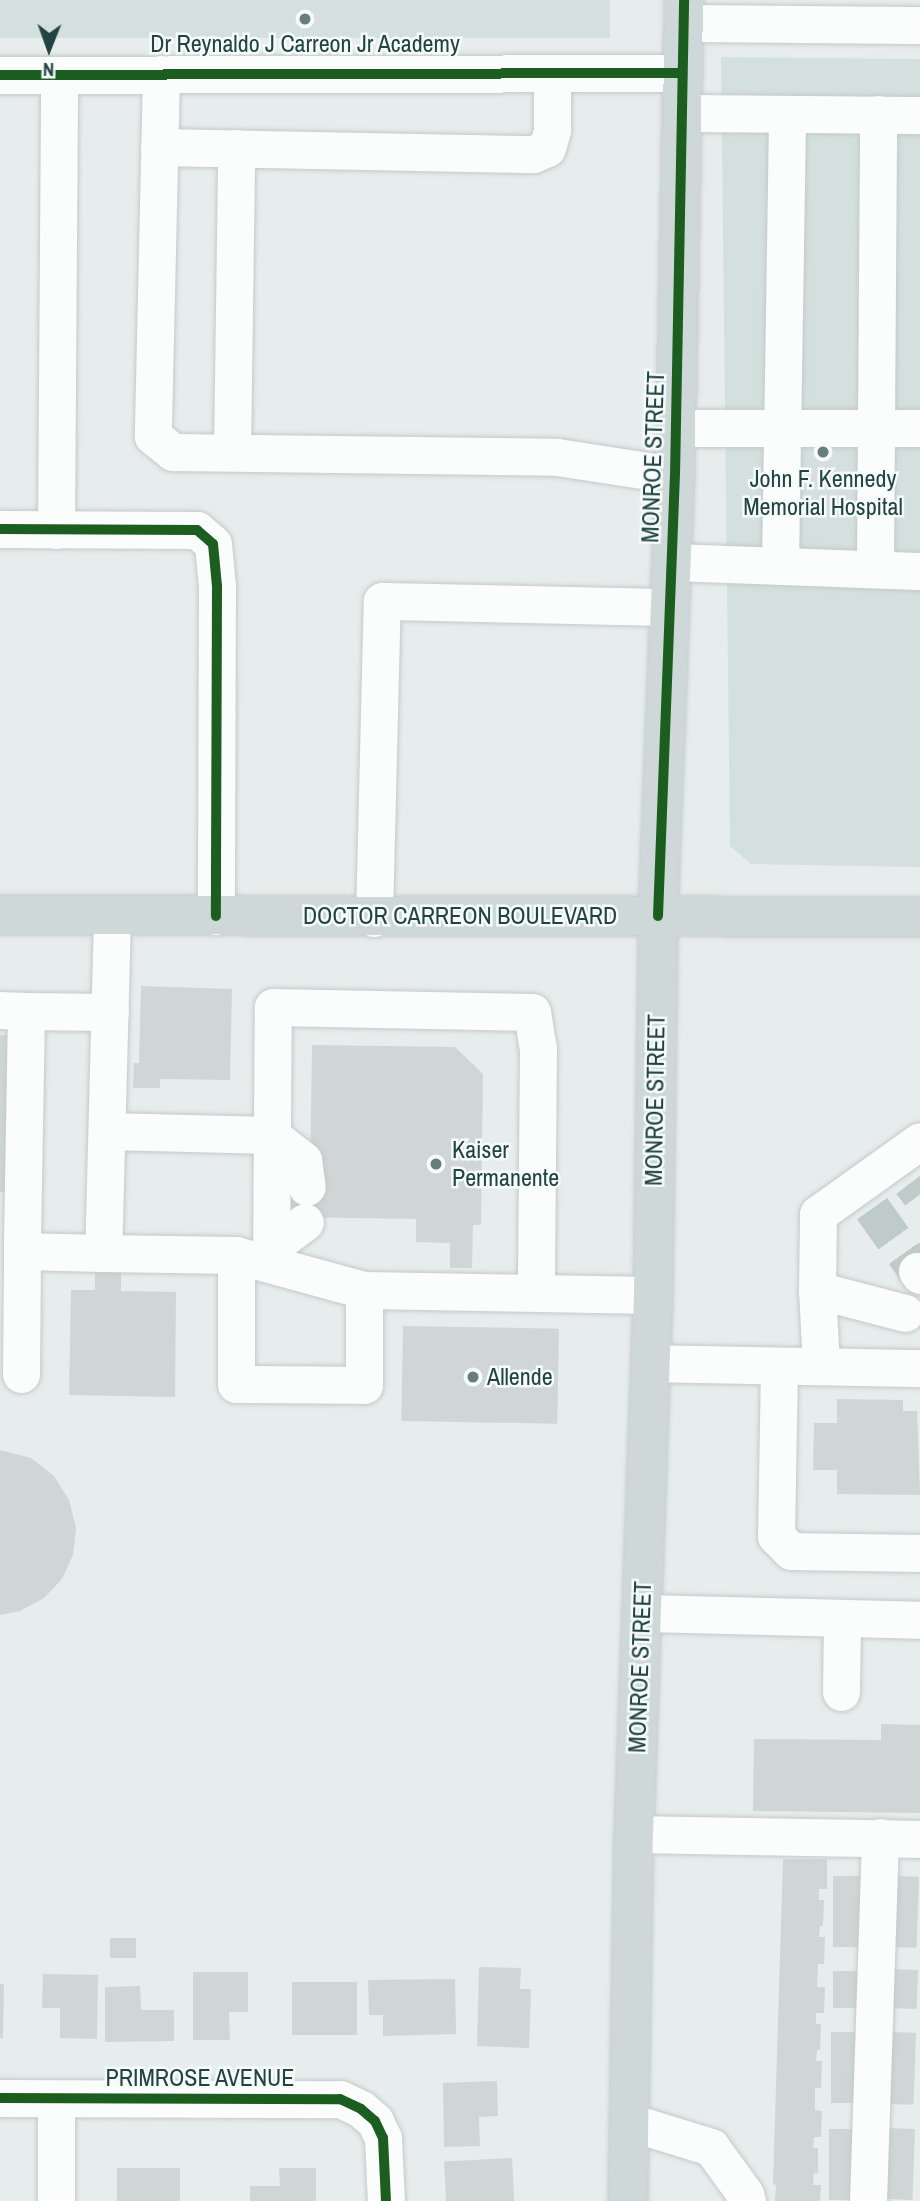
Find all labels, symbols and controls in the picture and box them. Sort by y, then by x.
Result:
marker: Dr Reynaldo J Carreon Jr Academy [297,11,313,27]
north arrow [14,14,84,84]
place label: Dr Reynaldo J Carreon Jr Academy [150,30,460,58]
text: N [43,57,54,83]
street label: MONROE STREET [636,371,670,543]
marker: John F. Kennedy Memorial Hospital [813,442,833,462]
place label: John F. Kennedy Memorial Hospital [743,465,903,521]
street label: DOCTOR CARREON BOULEVARD [303,902,617,930]
street label: MONROE STREET [639,1014,671,1186]
place label: Kaiser Permanente [452,1136,559,1192]
marker: Kaiser Permanente [426,1154,446,1174]
place label: Allende [487,1363,553,1391]
marker: Allende [465,1369,481,1385]
street label: MONROE STREET [623,1581,657,1753]
street label: PRIMROSE AVENUE [105,2064,295,2092]

